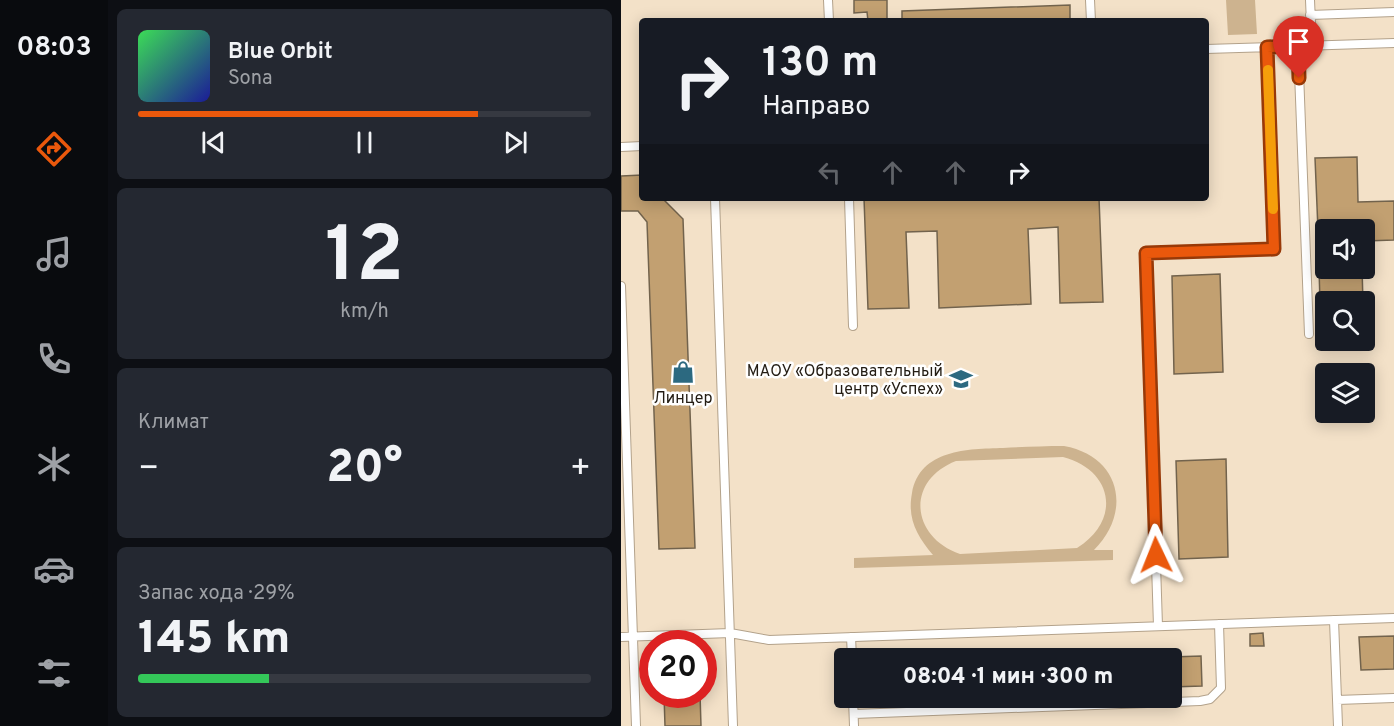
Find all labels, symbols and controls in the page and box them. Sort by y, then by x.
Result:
pin [1273,16,1324,78]
icon: arrive [1282,25,1315,58]
text: 08:03 [16,31,92,65]
text: 130 m [762,38,878,91]
text: Blue Orbit [228,39,333,66]
icon: right [663,42,741,120]
text: Sona [228,66,273,92]
text: Направо [762,90,870,124]
icon: previous [197,126,230,159]
icon: pause [348,126,381,159]
icon: next [499,126,532,159]
icon: directions [33,128,75,170]
icon: left [813,156,846,189]
icon: ahead [876,156,909,189]
icon: ahead [939,156,972,189]
icon: right [1002,156,1035,189]
text: 12 [325,210,404,309]
map controls [1315,219,1375,423]
button: sound [1315,219,1375,279]
icon: music [33,233,75,275]
button: search [1315,291,1375,351]
text: km/h [340,299,389,325]
icon: phone [33,338,75,380]
shop icon: Линцер [670,359,696,385]
place label: МАОУ «Образовательный центр «Успех» [747,362,943,400]
button: layers [1315,363,1375,423]
school or university icon: МАОУ «Образовательный центр «Успех» [948,366,974,392]
place label: Линцер [653,389,713,409]
text: Климат [138,410,209,436]
text: 20° [326,441,403,498]
icon: climate [33,443,75,485]
text: − [138,449,159,491]
text: + [570,449,591,491]
position arrow [1124,523,1188,587]
icon: car [33,548,75,590]
text: Запас хода · 29% [138,581,295,607]
text: 145 km [138,612,290,669]
speed limit sign: 20 [639,630,717,708]
icon: filters [33,652,75,694]
text: 08:04 · 1 мин · 300 m [903,664,1113,691]

